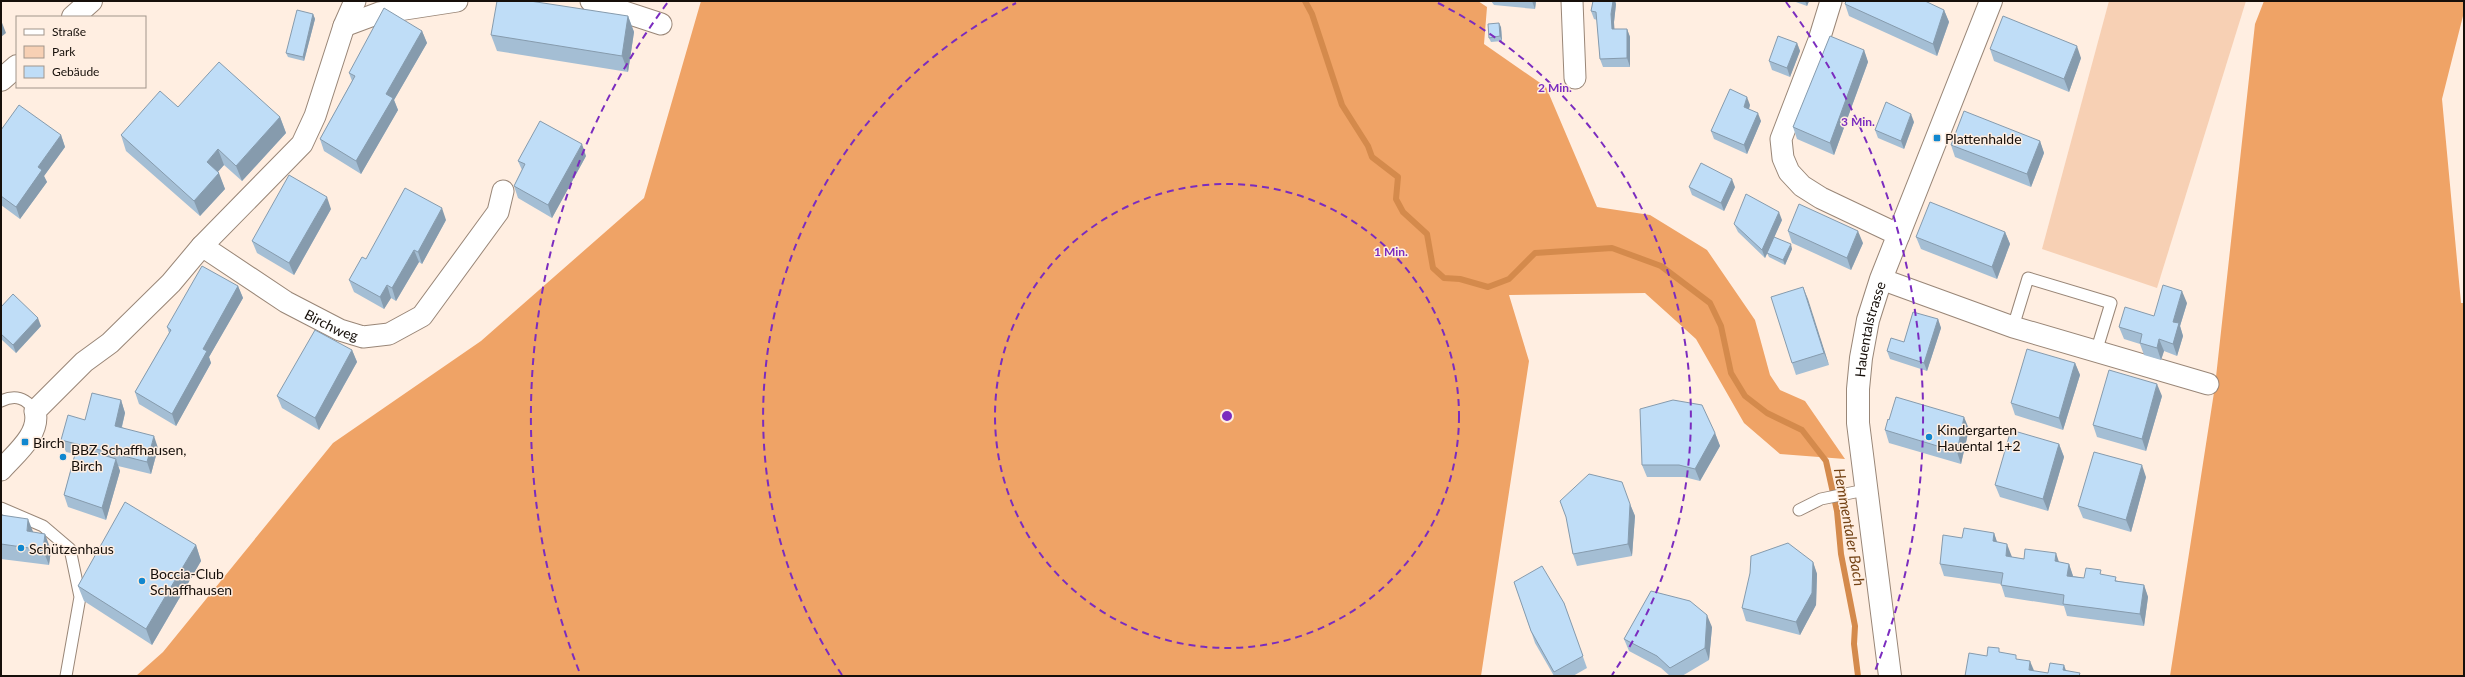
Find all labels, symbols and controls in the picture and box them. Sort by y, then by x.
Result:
legend [16,16,146,88]
text: Straße [52,24,86,39]
text: Park [52,44,76,59]
text: Gebäude [52,64,99,79]
text: 2 Min. [1538,80,1572,95]
text: 3 Min. [1841,114,1875,129]
place label: Plattenhalde [1945,130,2022,147]
marker: Plattenhalde [1932,133,1942,143]
text: 1 Min. [1374,244,1408,259]
street label: Hauentalstrasse [1851,279,1888,378]
street label: Birchweg [302,305,360,344]
centre of rings [1220,409,1234,423]
place label: Kindergarten Hauental 1+2 [1937,421,2021,454]
marker: Kindergarten Hauental 1+2 [1924,432,1934,442]
place label: Birch [33,434,65,451]
marker: Birch [20,437,30,447]
place label: BBZ Schaffhausen, Birch [71,441,186,474]
marker: BBZ Schaffhausen, Birch [58,452,68,462]
water label: Hemmentaler Bach [1831,467,1869,587]
place label: Schützenhaus [29,540,114,557]
marker: Schützenhaus [16,543,26,553]
place label: Boccia-Club Schaffhausen [150,565,232,598]
marker: Boccia-Club Schaffhausen [137,576,147,586]

